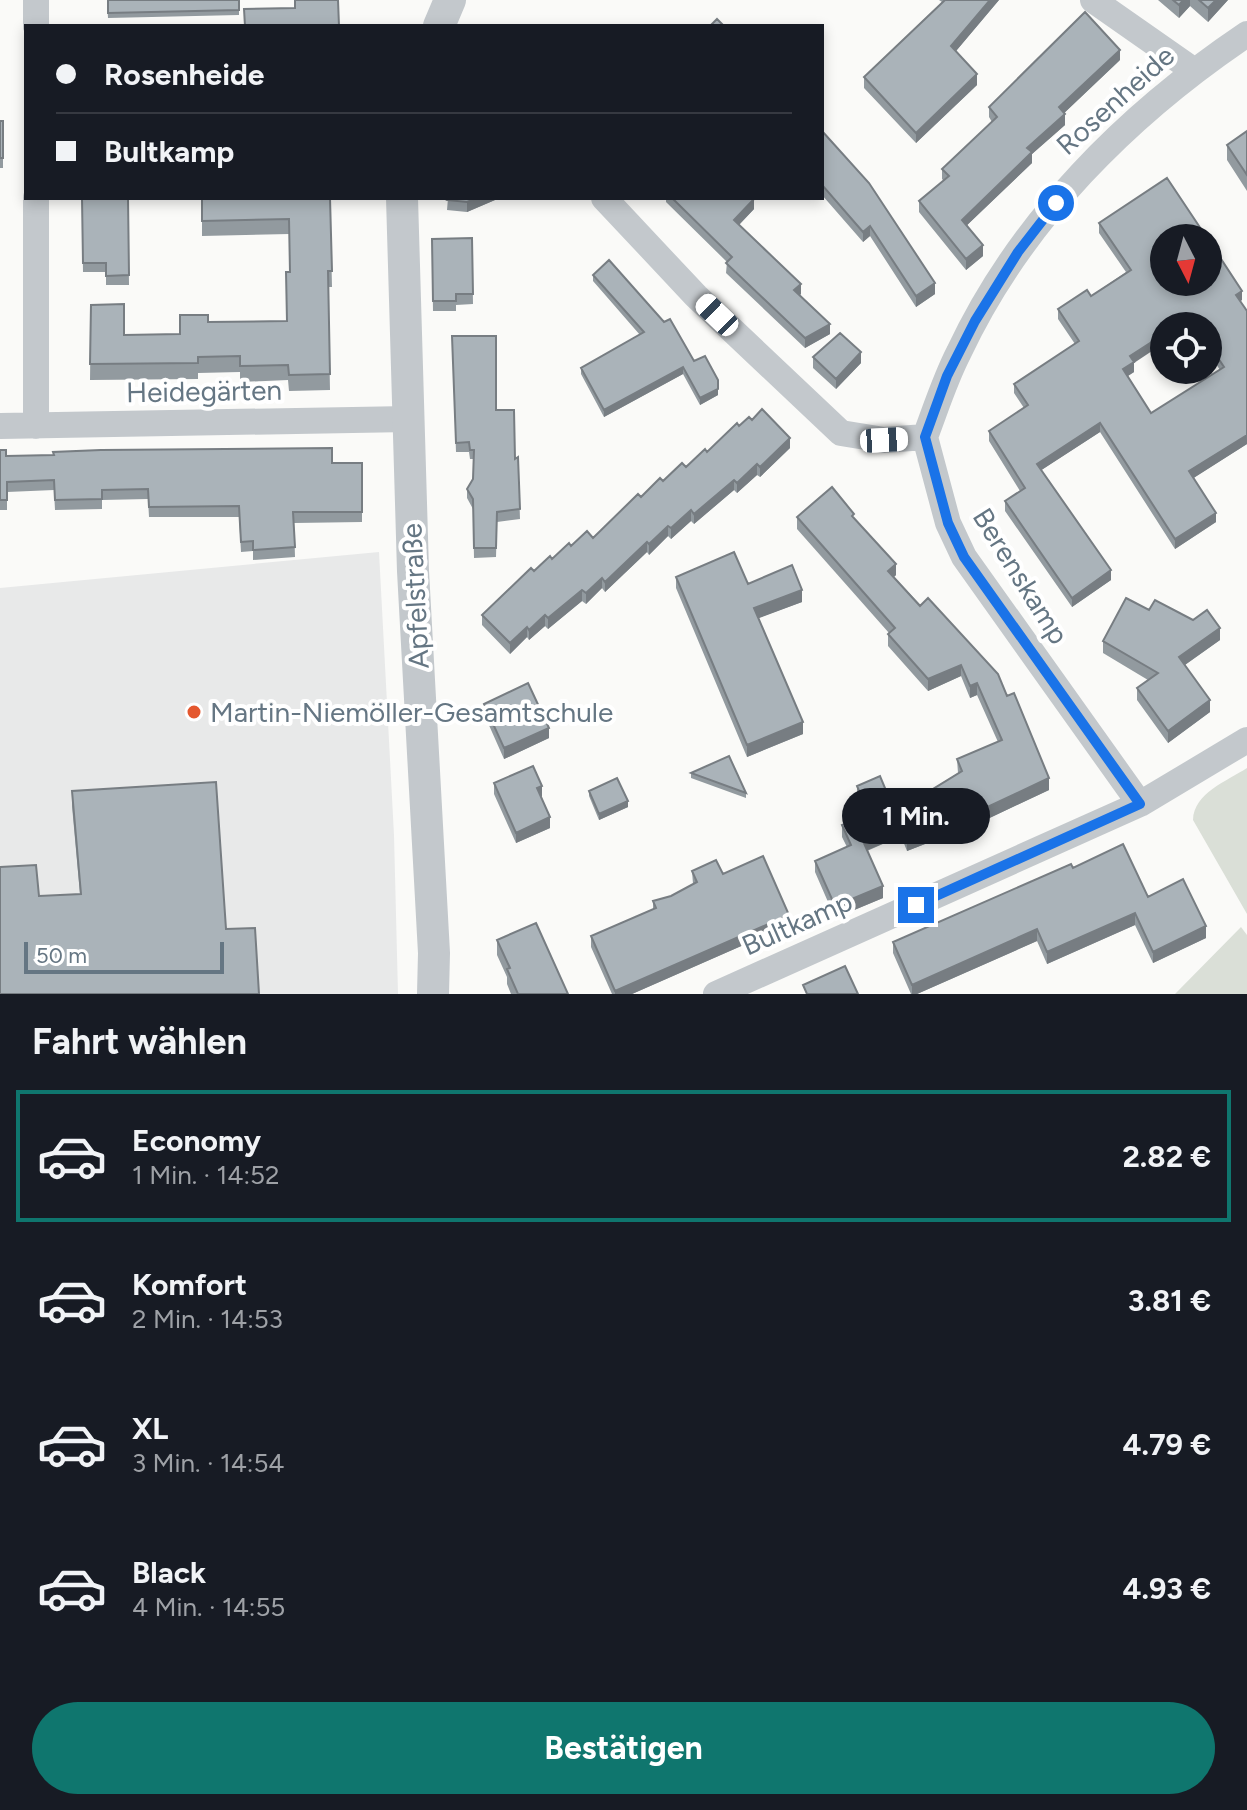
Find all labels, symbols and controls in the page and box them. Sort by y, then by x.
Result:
street label: Rosenheide [1049,38,1181,162]
text: Rosenheide [104,56,264,93]
text: Bultkamp [104,133,234,170]
route start [1038,185,1074,221]
north arrow [1150,224,1222,296]
map controls [1150,224,1222,384]
car [691,290,743,340]
button: locate [1150,312,1222,384]
street label: Heidegärten [126,373,282,409]
car [859,427,909,453]
street label: Berenskamp [966,502,1076,650]
street label: Apfelstraße [394,522,436,670]
place label: Martin-Niemöller-Gesamtschule [210,695,613,729]
marker: Martin-Niemöller-Gesamtschule [185,703,203,721]
callout: 1 Min. [842,789,990,845]
text: 1 Min. [882,800,950,832]
street label: Bultkamp [736,884,858,962]
route end [898,887,934,923]
scale bar [24,938,224,974]
text: 50 m [36,942,87,969]
text: Fahrt wählen [32,1020,247,1063]
icon: car [36,1120,108,1192]
text: Economy [132,1122,261,1159]
text: 2.82 € [1122,1138,1211,1175]
text: 1 Min. · 14:52 [132,1159,280,1191]
icon: car [36,1264,108,1336]
text: Komfort [132,1266,247,1303]
text: 3.81 € [1128,1282,1211,1319]
text: 2 Min. · 14:53 [132,1303,283,1335]
icon: car [36,1408,108,1480]
text: XL [132,1410,168,1447]
text: 4.79 € [1123,1426,1211,1463]
text: 3 Min. · 14:54 [132,1447,285,1479]
icon: car [36,1552,108,1624]
text: Black [132,1554,206,1591]
text: 4.93 € [1123,1570,1211,1607]
text: 4 Min. · 14:55 [132,1591,285,1623]
button: Bestätigen [32,1702,1215,1794]

